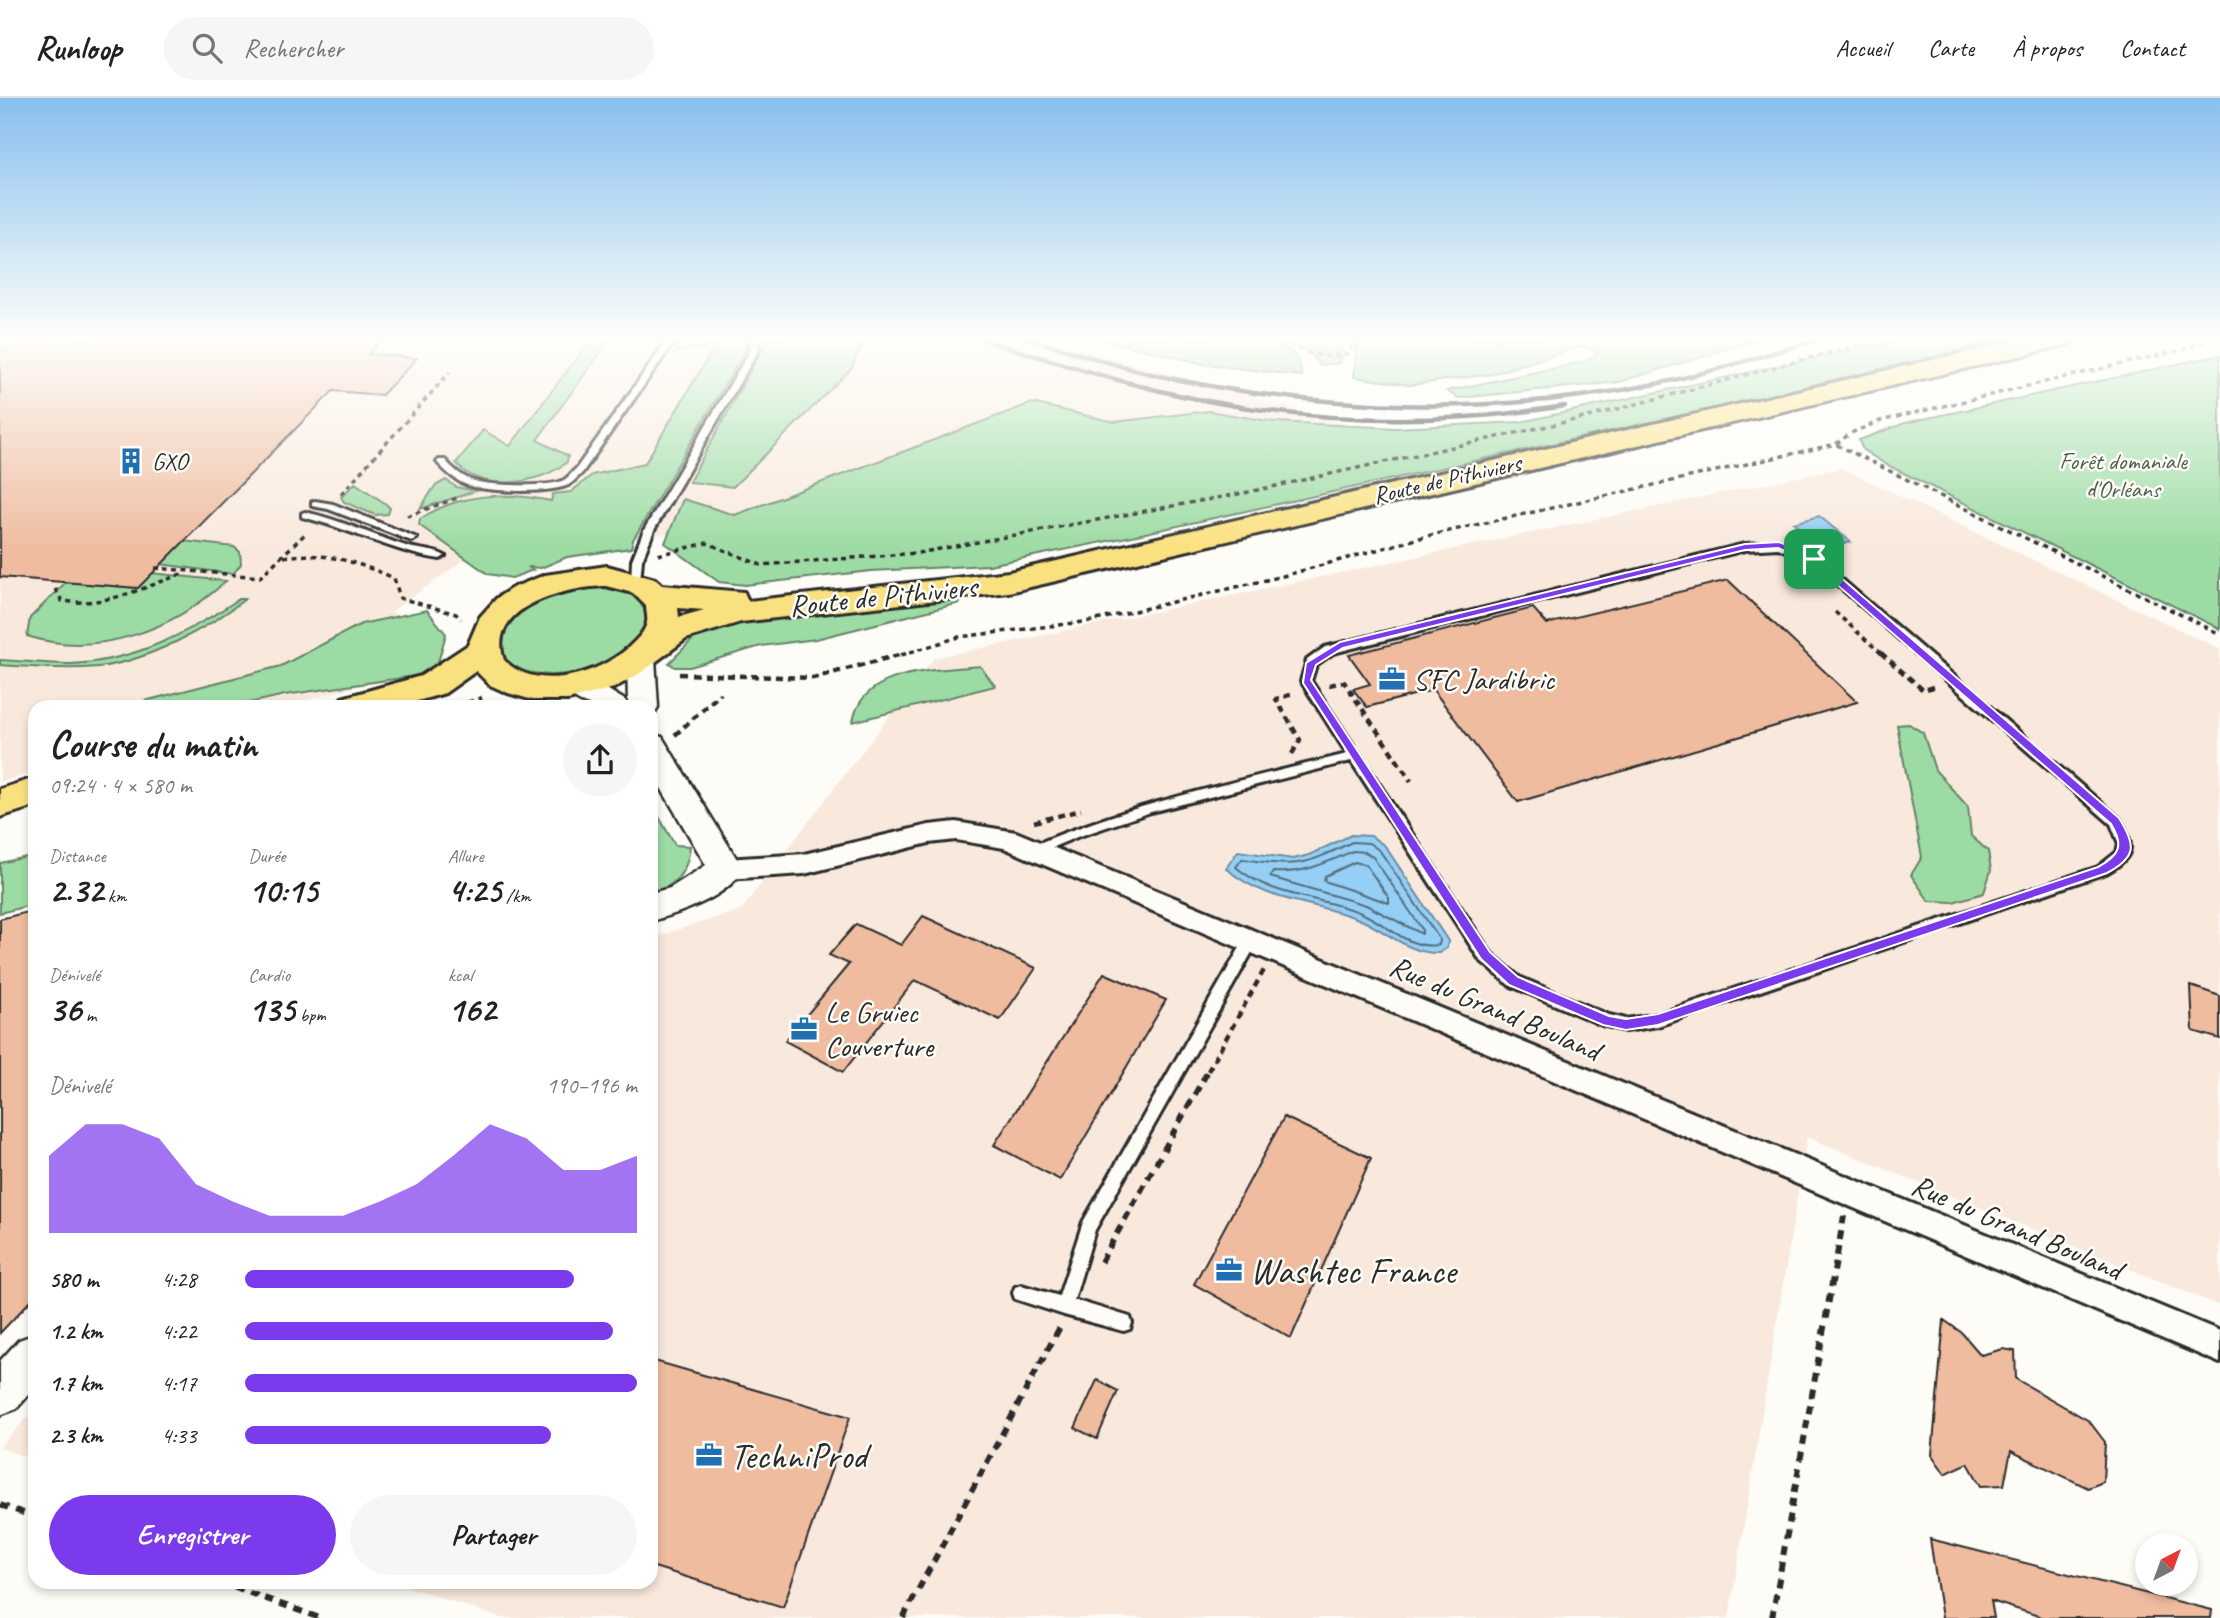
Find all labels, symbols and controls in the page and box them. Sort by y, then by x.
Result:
search box [164,17,654,80]
text: Runloop [35,27,122,69]
icon: search [188,29,226,67]
text: Rechercher [244,32,343,65]
text: Accueil [1836,33,1890,63]
text: Carte [1928,33,1974,63]
text: À propos [2012,33,2082,63]
text: Contact [2120,33,2185,63]
building icon: GXO [116,446,146,476]
place label: GXO [152,446,191,476]
park label: Forêt domaniale d'Orléans [2059,446,2189,504]
street label: Route de Pithiviers [1370,447,1527,511]
pin [1784,529,1844,589]
icon: arrive [1795,540,1833,578]
street label: Route de Pithiviers [787,567,981,625]
place label: SFC Jardibric [1413,660,1556,698]
office icon: SFC Jardibric [1377,664,1407,694]
text: Course du matin [49,721,257,768]
button: share [563,723,637,797]
text: 09:24 · 4 × 580 m [49,771,192,800]
text: Distance [49,844,106,868]
text: Durée [248,844,286,868]
text: Allure [448,844,484,868]
text: 2.32 [49,868,103,913]
text: 10:15 [248,868,318,913]
text: 4:25 [448,868,501,913]
text: km [103,884,126,908]
text: /km [501,884,531,908]
street label: Rue du Grand Bouland [1384,947,1610,1071]
text: Dénivelé [49,963,100,987]
text: Cardio [248,963,290,987]
text: kcal [448,963,473,987]
text: 36 [49,987,81,1032]
text: 135 [248,987,295,1032]
text: 162 [448,987,496,1032]
place label: Le Gruiec Couverture [825,993,935,1065]
text: m [81,1003,97,1027]
text: bpm [295,1003,326,1027]
office icon: Le Gruiec Couverture [789,1014,819,1044]
text: Dénivelé [49,1071,111,1100]
text: 190–196 m [546,1071,637,1100]
street label: Rue du Grand Bouland [1906,1166,2132,1290]
place label: Washtec France [1250,1247,1459,1294]
office icon: Washtec France [1214,1255,1244,1285]
text: 580 m [49,1265,98,1294]
text: 4:28 [161,1265,197,1294]
text: 1.2 km [49,1317,103,1346]
text: 4:22 [161,1317,197,1346]
text: 1.7 km [49,1369,102,1398]
text: 4:17 [161,1369,197,1398]
text: 2.3 km [49,1421,103,1450]
text: 4:33 [161,1421,197,1450]
place label: TechniProd [730,1432,872,1479]
office icon: TechniProd [694,1440,724,1470]
button: Enregistrer [49,1495,336,1575]
button: Partager [350,1495,637,1575]
north arrow [2135,1533,2198,1596]
map controls [2135,1533,2198,1596]

